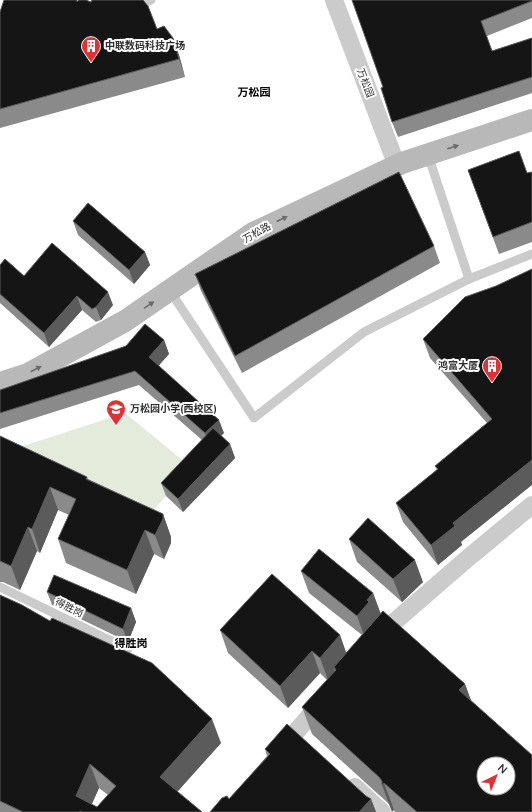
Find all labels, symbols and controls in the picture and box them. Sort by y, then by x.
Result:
building icon: 中联数码科技广场 [80,35,102,63]
place label: 中联数码科技广场 [105,39,185,53]
street label: 万松园 [353,66,377,100]
district label: 万松园 [238,85,271,100]
one-way arrow [447,143,459,149]
one-way arrow [276,216,287,222]
street label: 万松路 [240,220,274,246]
one-way arrow [144,301,155,309]
building icon: 鸿富大厦 [481,355,503,383]
place label: 鸿富大厦 [438,359,478,373]
one-way arrow [31,366,42,372]
school or university icon: 万松园小学(西校区) [105,398,127,426]
place label: 万松园小学(西校区) [130,402,217,416]
street label: 得胜岗 [52,595,86,621]
district label: 得胜岗 [115,636,148,651]
north arrow [476,756,516,796]
text: N [494,761,511,777]

